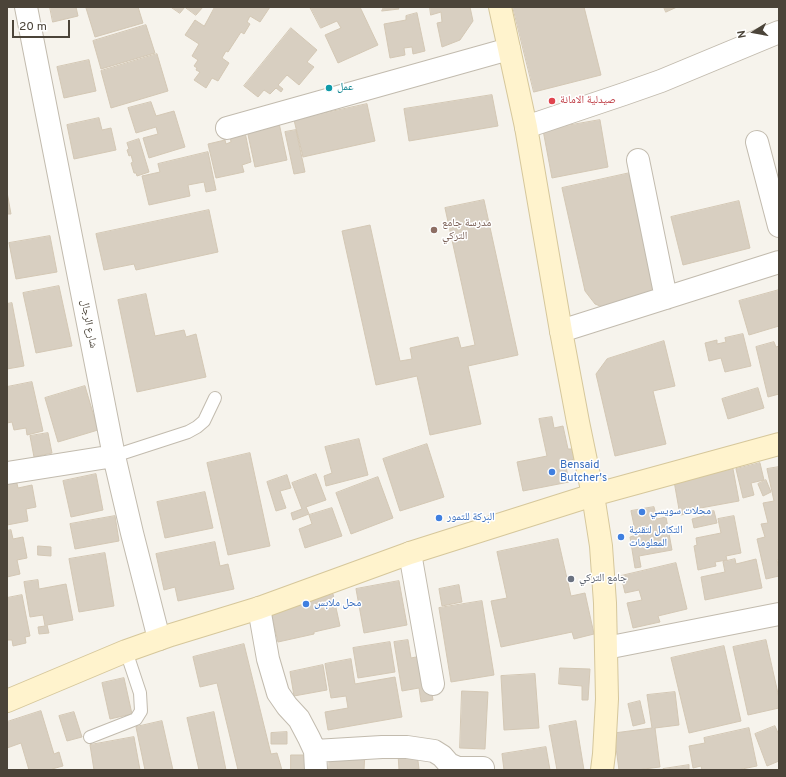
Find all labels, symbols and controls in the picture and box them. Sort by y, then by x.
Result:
scale bar [14,12,72,38]
north arrow [734,12,774,52]
text: 20 m [19,19,47,35]
text: N [735,29,750,40]
place label: عمل [337,81,354,95]
marker: عمل [324,83,334,93]
place label: صيدلية الامانة [560,94,616,108]
marker: صيدلية الامانة [547,96,557,106]
place label: مدرسة جامع التركي [442,217,491,243]
marker: مدرسة جامع التركي [429,225,439,235]
street label: شارع الرجال [77,299,99,349]
place label: Bensaid Butcher's [560,459,607,485]
marker: Bensaid Butcher's [547,467,557,477]
place label: محلات سويسي [650,505,711,519]
marker: محلات سويسي [637,507,647,517]
place label: البركة للتمور [447,511,495,525]
marker: البركة للتمور [434,513,444,523]
place label: التكامل لتقنية المعلومات [629,524,683,550]
marker: التكامل لتقنية المعلومات [616,532,626,542]
place label: جامع التركي [579,572,627,586]
marker: جامع التركي [566,574,576,584]
place label: محل ملابس [314,597,361,611]
marker: محل ملابس [301,599,311,609]

